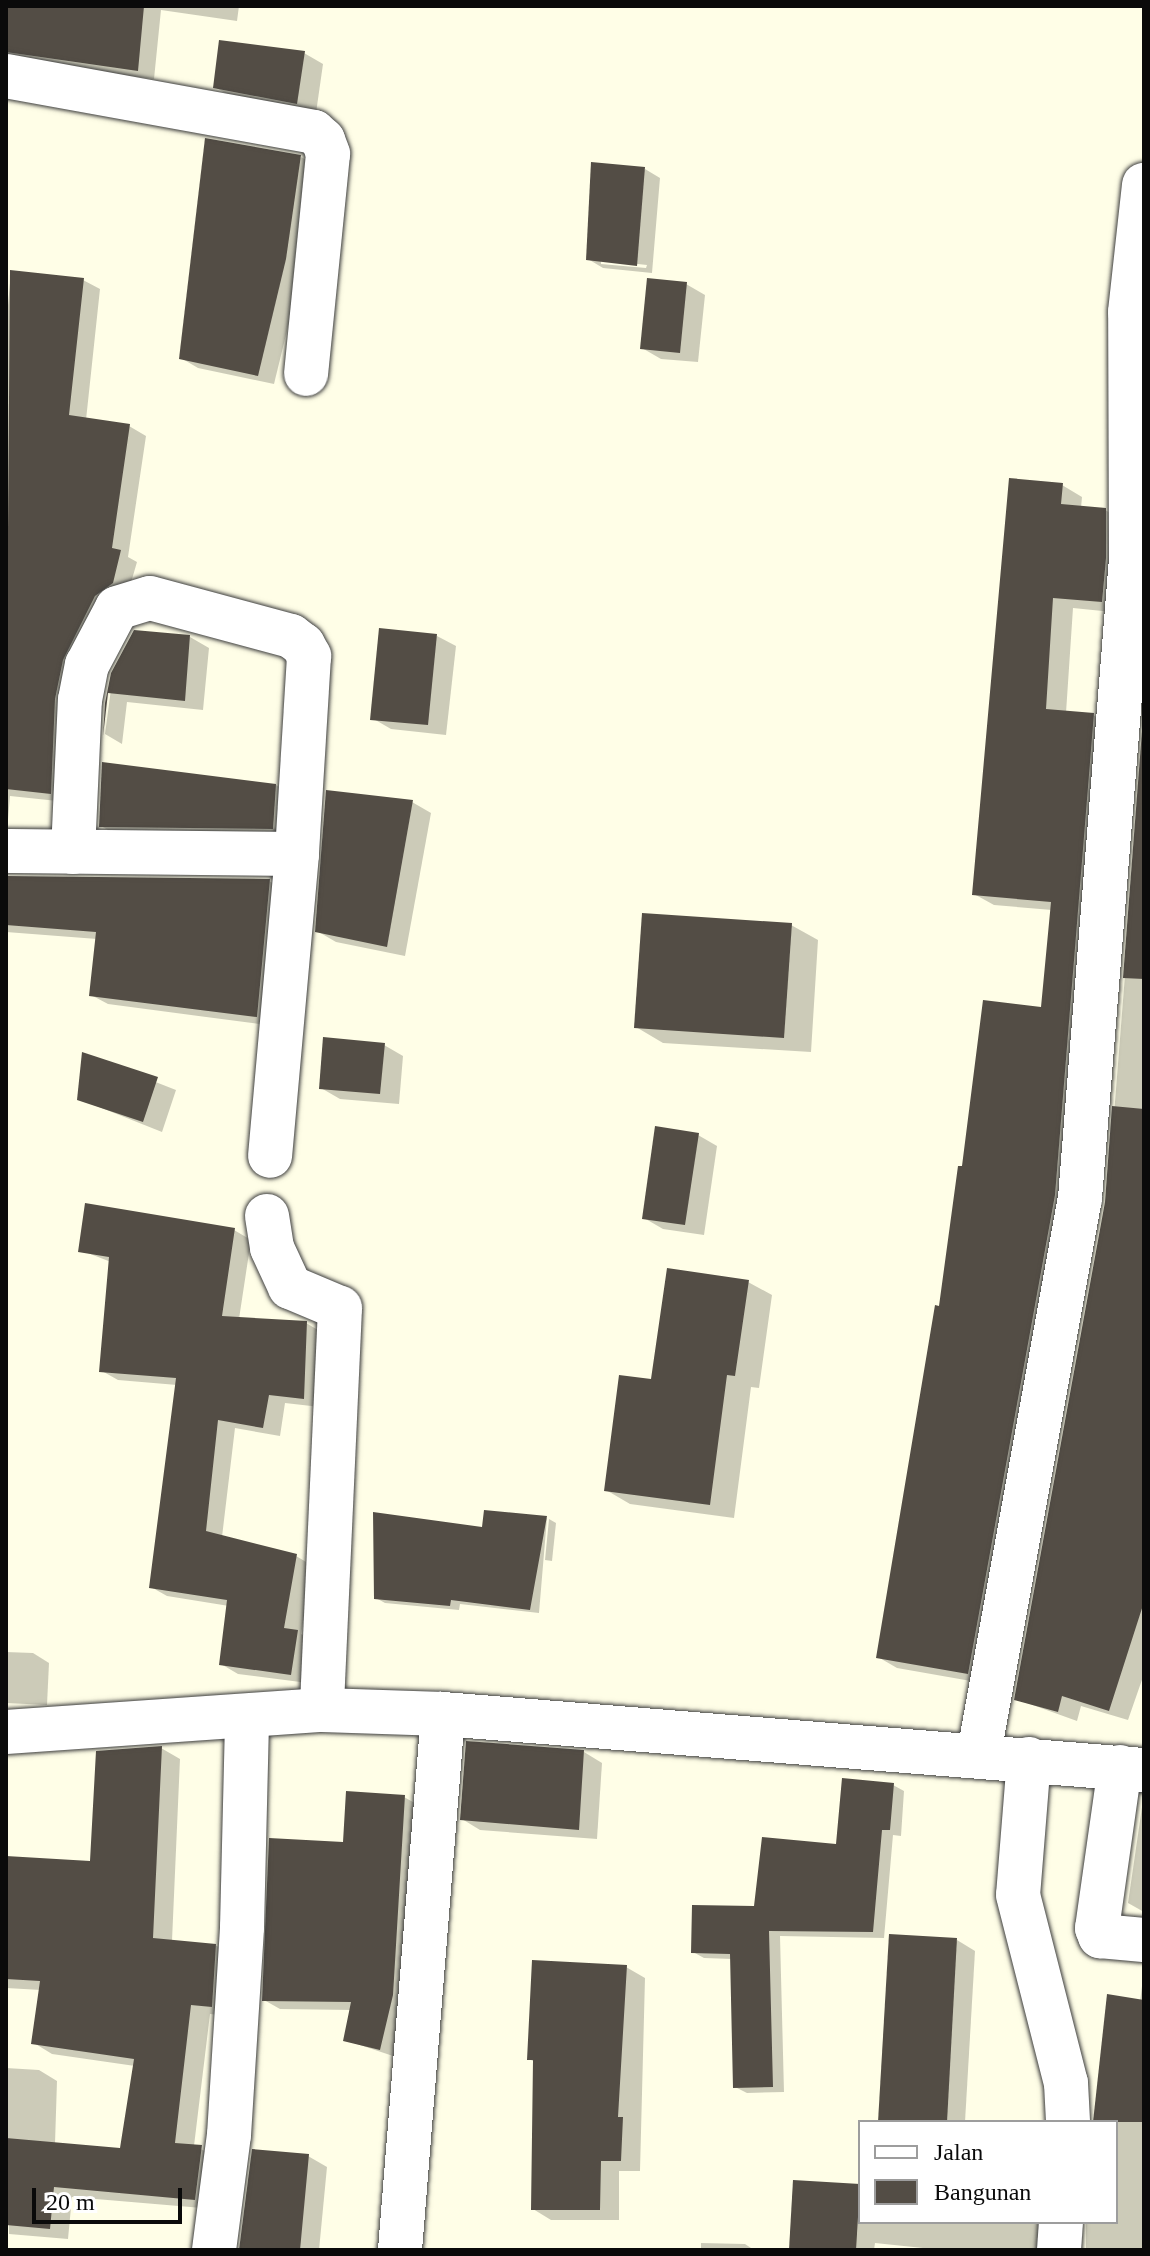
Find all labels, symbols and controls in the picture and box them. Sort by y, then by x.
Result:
legend [858,2120,1118,2224]
text: Jalan [934,2139,983,2165]
scale bar [36,2172,186,2222]
text: Bangunan [934,2179,1031,2205]
text: 20 m [46,2189,95,2215]

